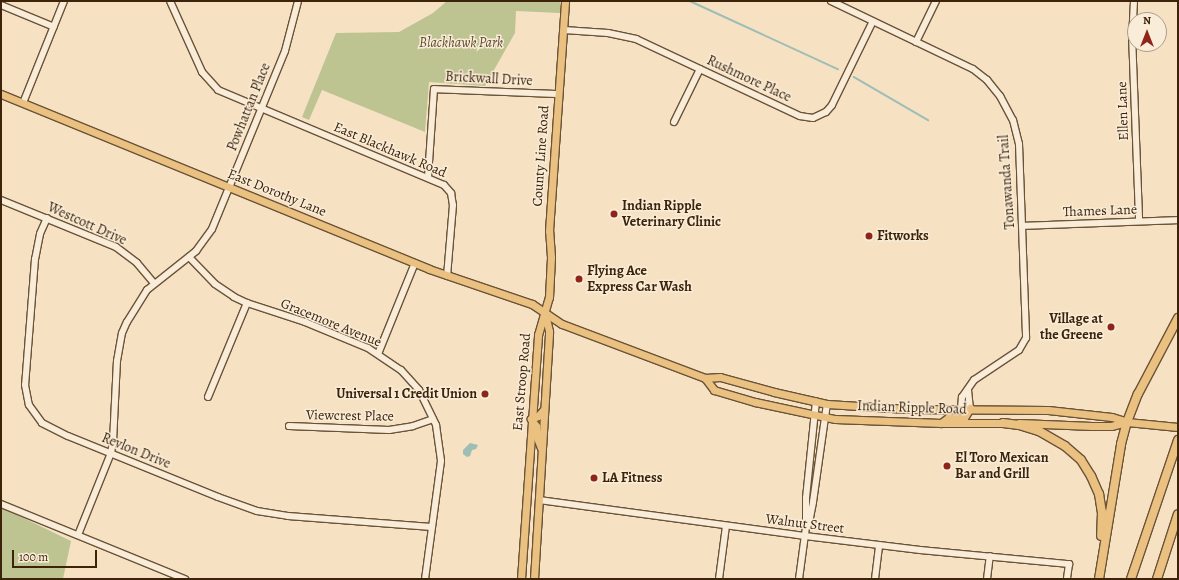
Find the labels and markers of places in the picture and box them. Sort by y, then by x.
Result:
place label: Indian Ripple Veterinary Clinic [622,198,721,230]
marker: Indian Ripple Veterinary Clinic [609,209,619,219]
place label: Fitworks [877,228,929,244]
marker: Fitworks [864,231,874,241]
place label: Flying Ace Express Car Wash [587,263,692,296]
marker: Flying Ace Express Car Wash [574,274,584,284]
place label: Village at the Greene [1040,311,1103,344]
marker: Village at the Greene [1106,322,1116,332]
place label: Universal 1 Credit Union [336,386,477,402]
marker: Universal 1 Credit Union [480,389,490,399]
place label: El Toro Mexican Bar and Grill [955,450,1049,482]
marker: El Toro Mexican Bar and Grill [942,461,952,471]
place label: LA Fitness [602,470,662,486]
marker: LA Fitness [589,473,599,483]

